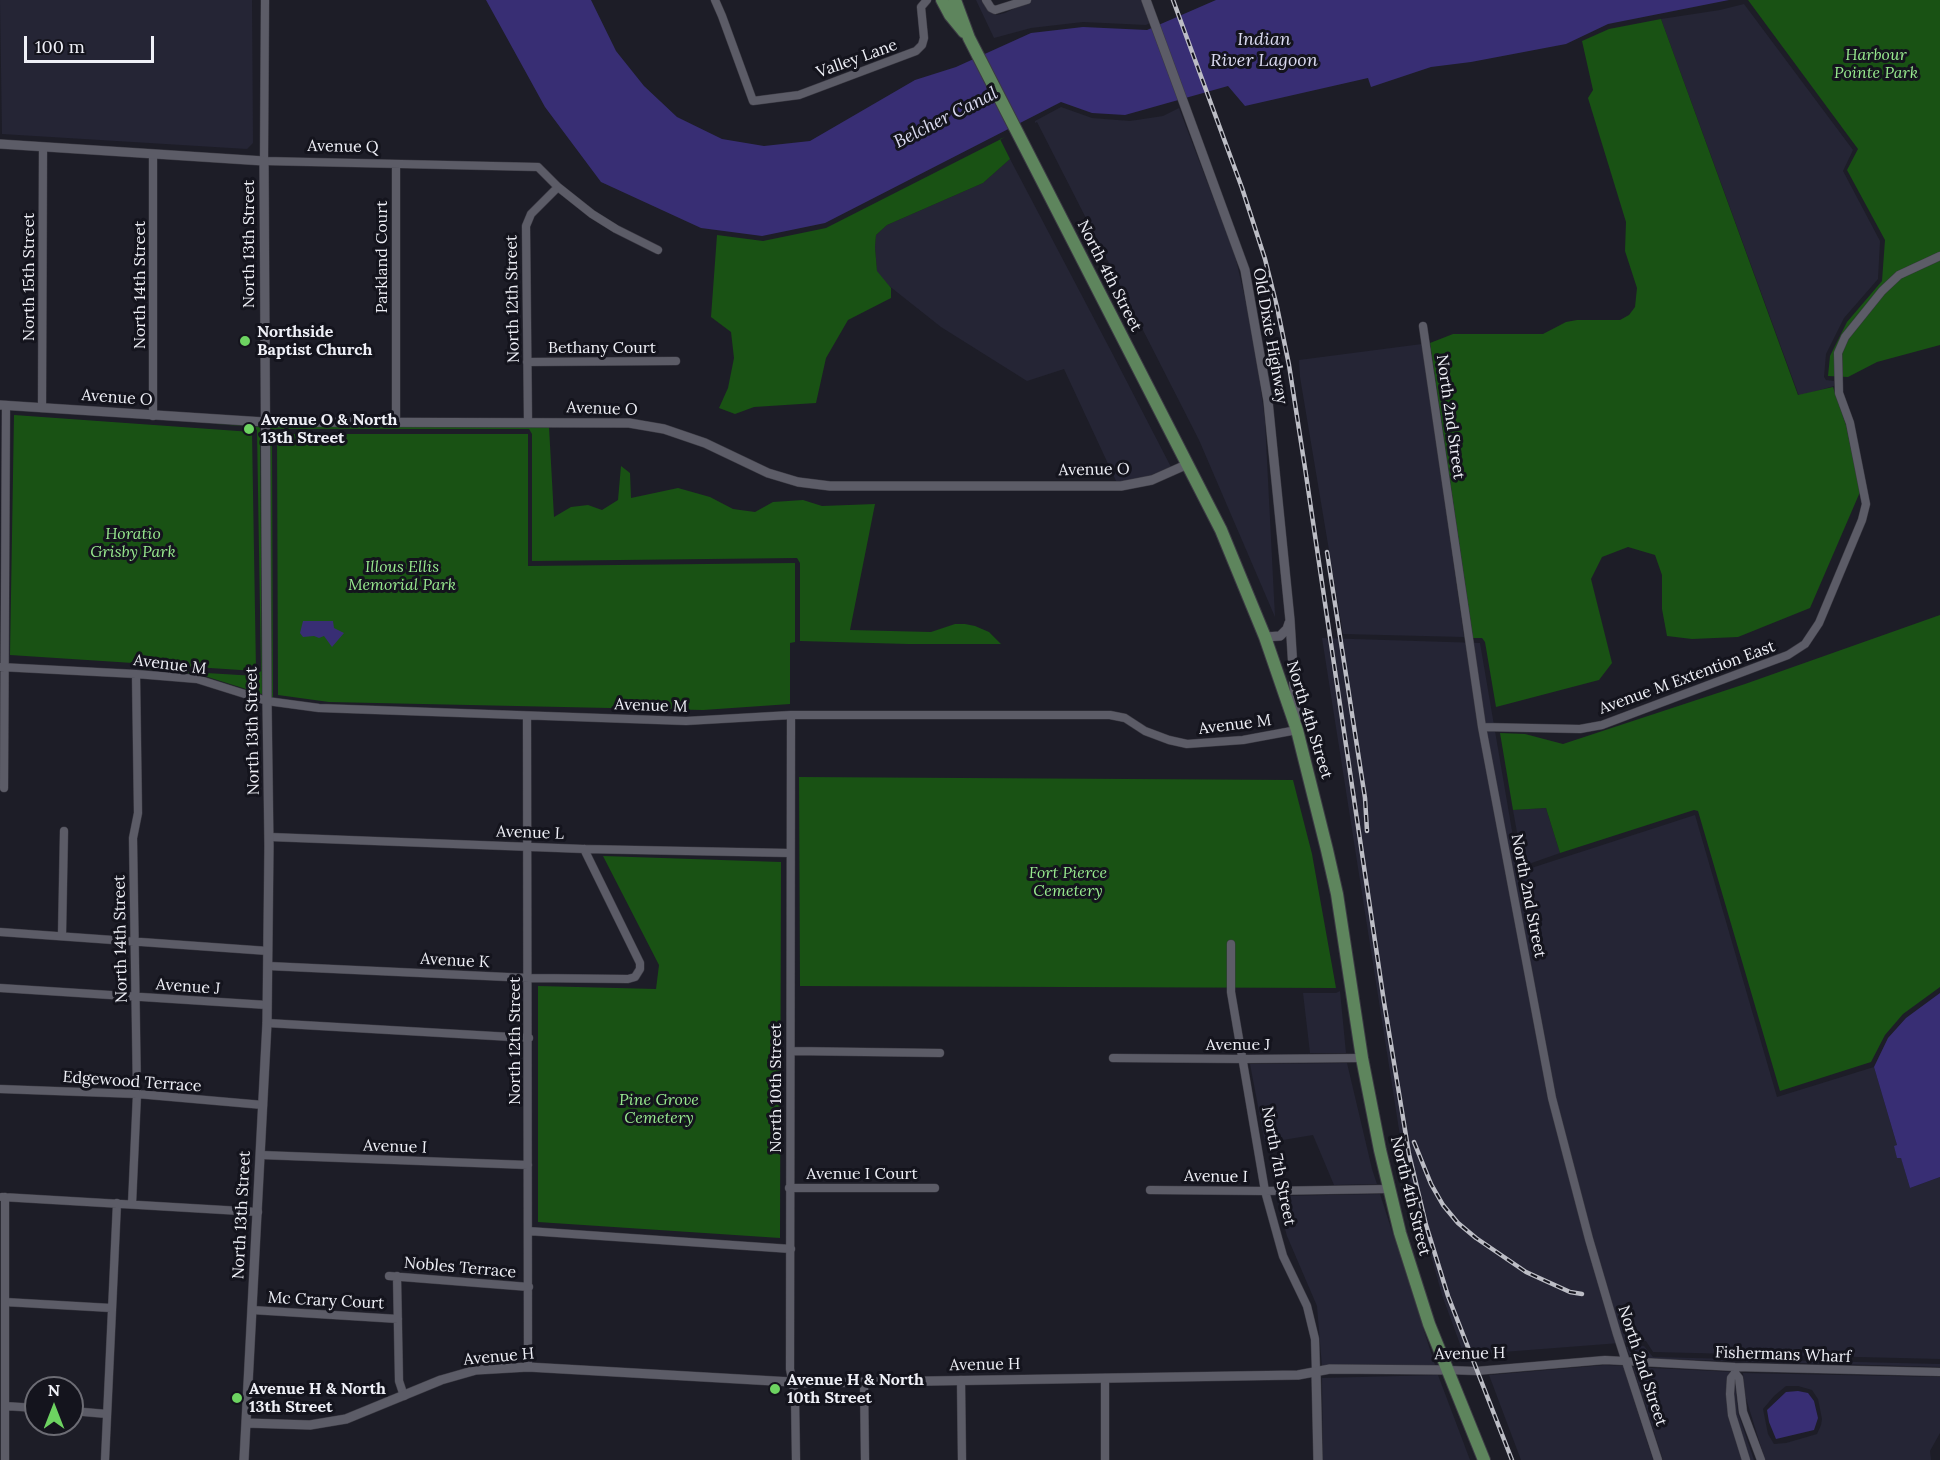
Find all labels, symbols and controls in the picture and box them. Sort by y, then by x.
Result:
scale bar [27,24,158,62]
water label: Indian River Lagoon [1210,29,1318,72]
text: 100 m [35,35,85,58]
street label: Valley Lane [814,36,900,82]
park label: Harbour Pointe Park [1834,45,1918,83]
water label: Belcher Canal [891,83,1001,153]
street label: Avenue Q [307,137,379,157]
street label: North 13th Street [239,180,259,308]
street label: Parkland Court [372,201,392,313]
street label: North 15th Street [19,213,39,341]
street label: North 4th Street [1073,217,1145,335]
street label: North 14th Street [130,221,150,349]
street label: North 12th Street [502,235,524,363]
street label: Old Dixie Highway [1249,266,1291,406]
place label: Northside Baptist Church [257,322,373,360]
marker: Northside Baptist Church [238,334,252,348]
street label: Bethany Court [548,338,656,358]
street label: North 2nd Street [1432,353,1468,481]
street label: Avenue O [81,386,153,410]
street label: Avenue O [566,398,638,420]
place label: Avenue O & North 13th Street [261,410,397,448]
marker: Avenue O & North 13th Street [242,422,256,436]
street label: Avenue O [1058,460,1130,480]
park label: Horatio Grisby Park [90,524,176,562]
park label: Illous Ellis Memorial Park [348,557,456,595]
street label: Avenue M Extention East [1596,637,1778,719]
street label: Avenue M [133,651,207,679]
street label: North 4th Street [1282,659,1336,781]
street label: North 13th Street [242,667,264,795]
street label: Avenue M [614,695,688,717]
street label: Avenue M [1198,711,1272,739]
street label: Avenue L [496,822,564,844]
street label: North 2nd Street [1507,832,1549,960]
park label: Fort Pierce Cemetery [1029,863,1107,901]
street label: North 14th Street [110,875,132,1003]
street label: Avenue K [420,950,490,972]
street label: Avenue J [155,975,221,999]
street label: North 12th Street [505,977,525,1105]
street label: North 10th Street [766,1023,786,1153]
street label: Avenue J [1206,1035,1270,1055]
street label: Edgewood Terrace [62,1068,202,1096]
park label: Pine Grove Cemetery [619,1090,699,1128]
street label: North 7th Street [1257,1105,1299,1227]
street label: North 4th Street [1386,1134,1434,1258]
street label: Avenue I [363,1136,427,1158]
street label: North 13th Street [229,1150,255,1280]
street label: Avenue I Court [806,1164,918,1184]
street label: Avenue I [1184,1167,1248,1187]
street label: Nobles Terrace [403,1254,517,1282]
street label: Mc Crary Court [267,1288,385,1314]
street label: North 2nd Street [1613,1303,1671,1429]
street label: Fishermans Wharf [1715,1343,1851,1367]
street label: Avenue H [463,1344,535,1370]
street label: Avenue H [1434,1344,1506,1364]
street label: Avenue H [949,1355,1021,1375]
place label: Avenue H & North 10th Street [787,1370,924,1408]
north arrow [24,1376,84,1436]
place label: Avenue H & North 13th Street [249,1379,386,1417]
text: N [48,1380,60,1400]
marker: Avenue H & North 10th Street [768,1382,782,1396]
marker: Avenue H & North 13th Street [230,1391,244,1405]

